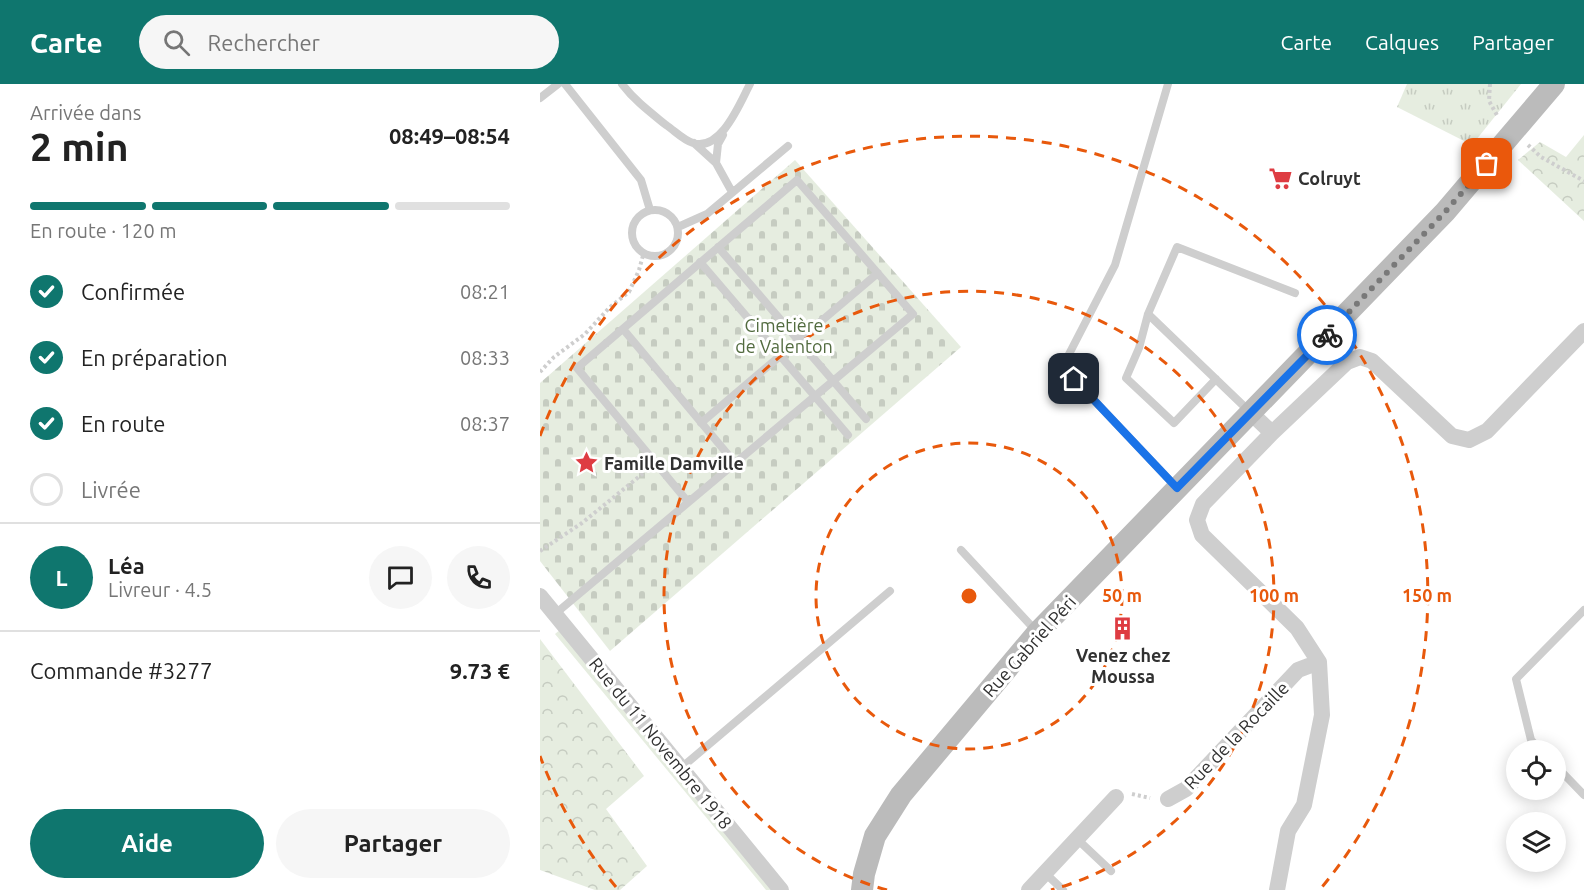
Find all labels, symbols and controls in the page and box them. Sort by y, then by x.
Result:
search box [139,15,559,69]
icon: search [160,26,193,59]
text: Carte [30,27,103,58]
text: Rechercher [208,30,320,55]
text: Carte [1281,30,1332,54]
text: Calques [1365,30,1439,54]
text: Partager [1472,30,1554,54]
text: Arrivée dans [30,101,141,124]
text: 08:49–08:54 [389,123,510,148]
text: 2 min [30,125,129,168]
pin [1461,138,1512,189]
icon: bag [1470,147,1503,180]
supermarket icon: Colruyt [1267,165,1293,191]
place label: Colruyt [1298,168,1361,188]
text: En route · 120 m [30,219,177,242]
icon: check [30,275,63,308]
text: Confirmée [81,279,185,304]
text: 08:21 [460,280,510,303]
courier [1297,305,1357,365]
park label: Cimetière de Valenton [735,315,833,356]
icon: bike [1311,319,1344,352]
icon: check [30,341,63,374]
text: En préparation [81,345,228,370]
text: 08:33 [460,346,510,369]
pin [1048,353,1099,404]
icon: home [1057,362,1090,395]
icon: check [30,407,63,440]
text: En route [81,411,165,436]
text: 08:37 [460,412,510,435]
place icon: Famille Damville [573,450,599,476]
place label: Famille Damville [604,453,744,473]
text: Livrée [81,477,141,502]
button: chat [369,546,432,609]
button: phone [447,546,510,609]
text: Léa [108,553,145,578]
text: L [55,565,68,590]
text: Livreur · 4.5 [108,578,212,601]
text: 50 m [1102,585,1142,605]
text: 100 m [1249,585,1299,605]
text: 150 m [1402,585,1452,605]
centre of rings [959,586,979,606]
street label: Rue Gabriel Péri [978,591,1080,701]
building icon: Venez chez Moussa [1110,616,1136,642]
place label: Venez chez Moussa [1076,645,1170,686]
street label: Rue du 11 Novembre 1918 [586,653,736,833]
text: Commande #3277 [30,658,212,683]
text: 9.73 € [450,658,510,683]
street label: Rue de la Rocaille [1180,677,1292,793]
map controls [1506,740,1566,872]
button: locate [1506,740,1566,800]
button: Aide [30,809,264,878]
button: Partager [276,809,510,878]
button: layers [1506,812,1566,872]

